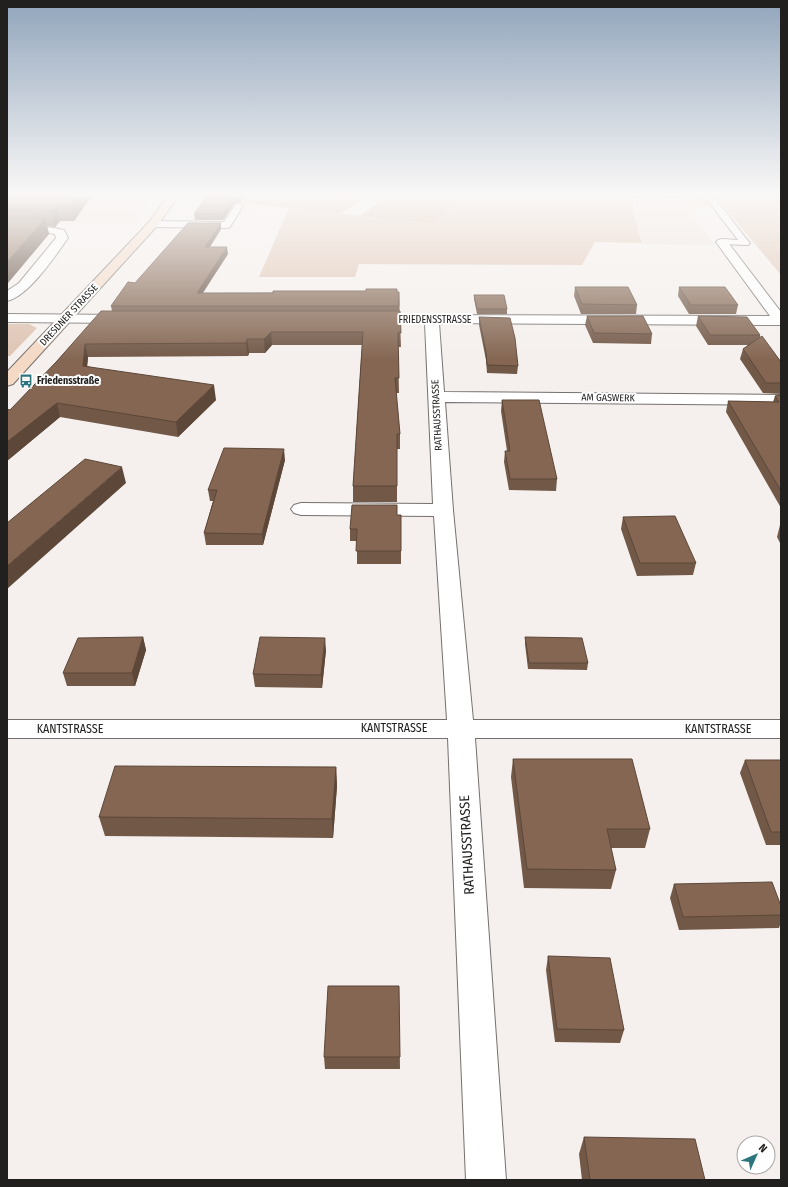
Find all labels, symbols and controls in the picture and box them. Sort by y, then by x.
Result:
street label: DRESDNER STRASSE [37,282,101,348]
street label: FRIEDENSSTRASSE [398,314,472,326]
bus stop icon: Friedensstraße [18,373,34,389]
place label: Friedensstraße [37,375,99,387]
street label: RATHAUSSTRASSE [429,379,445,451]
street label: AM GASWERK [581,392,636,404]
street label: KANTSTRASSE [361,721,428,735]
street label: KANTSTRASSE [37,722,104,736]
street label: KANTSTRASSE [685,722,752,736]
street label: RATHAUSSTRASSE [456,794,478,895]
north arrow [736,1135,776,1175]
text: N [756,1141,770,1155]

